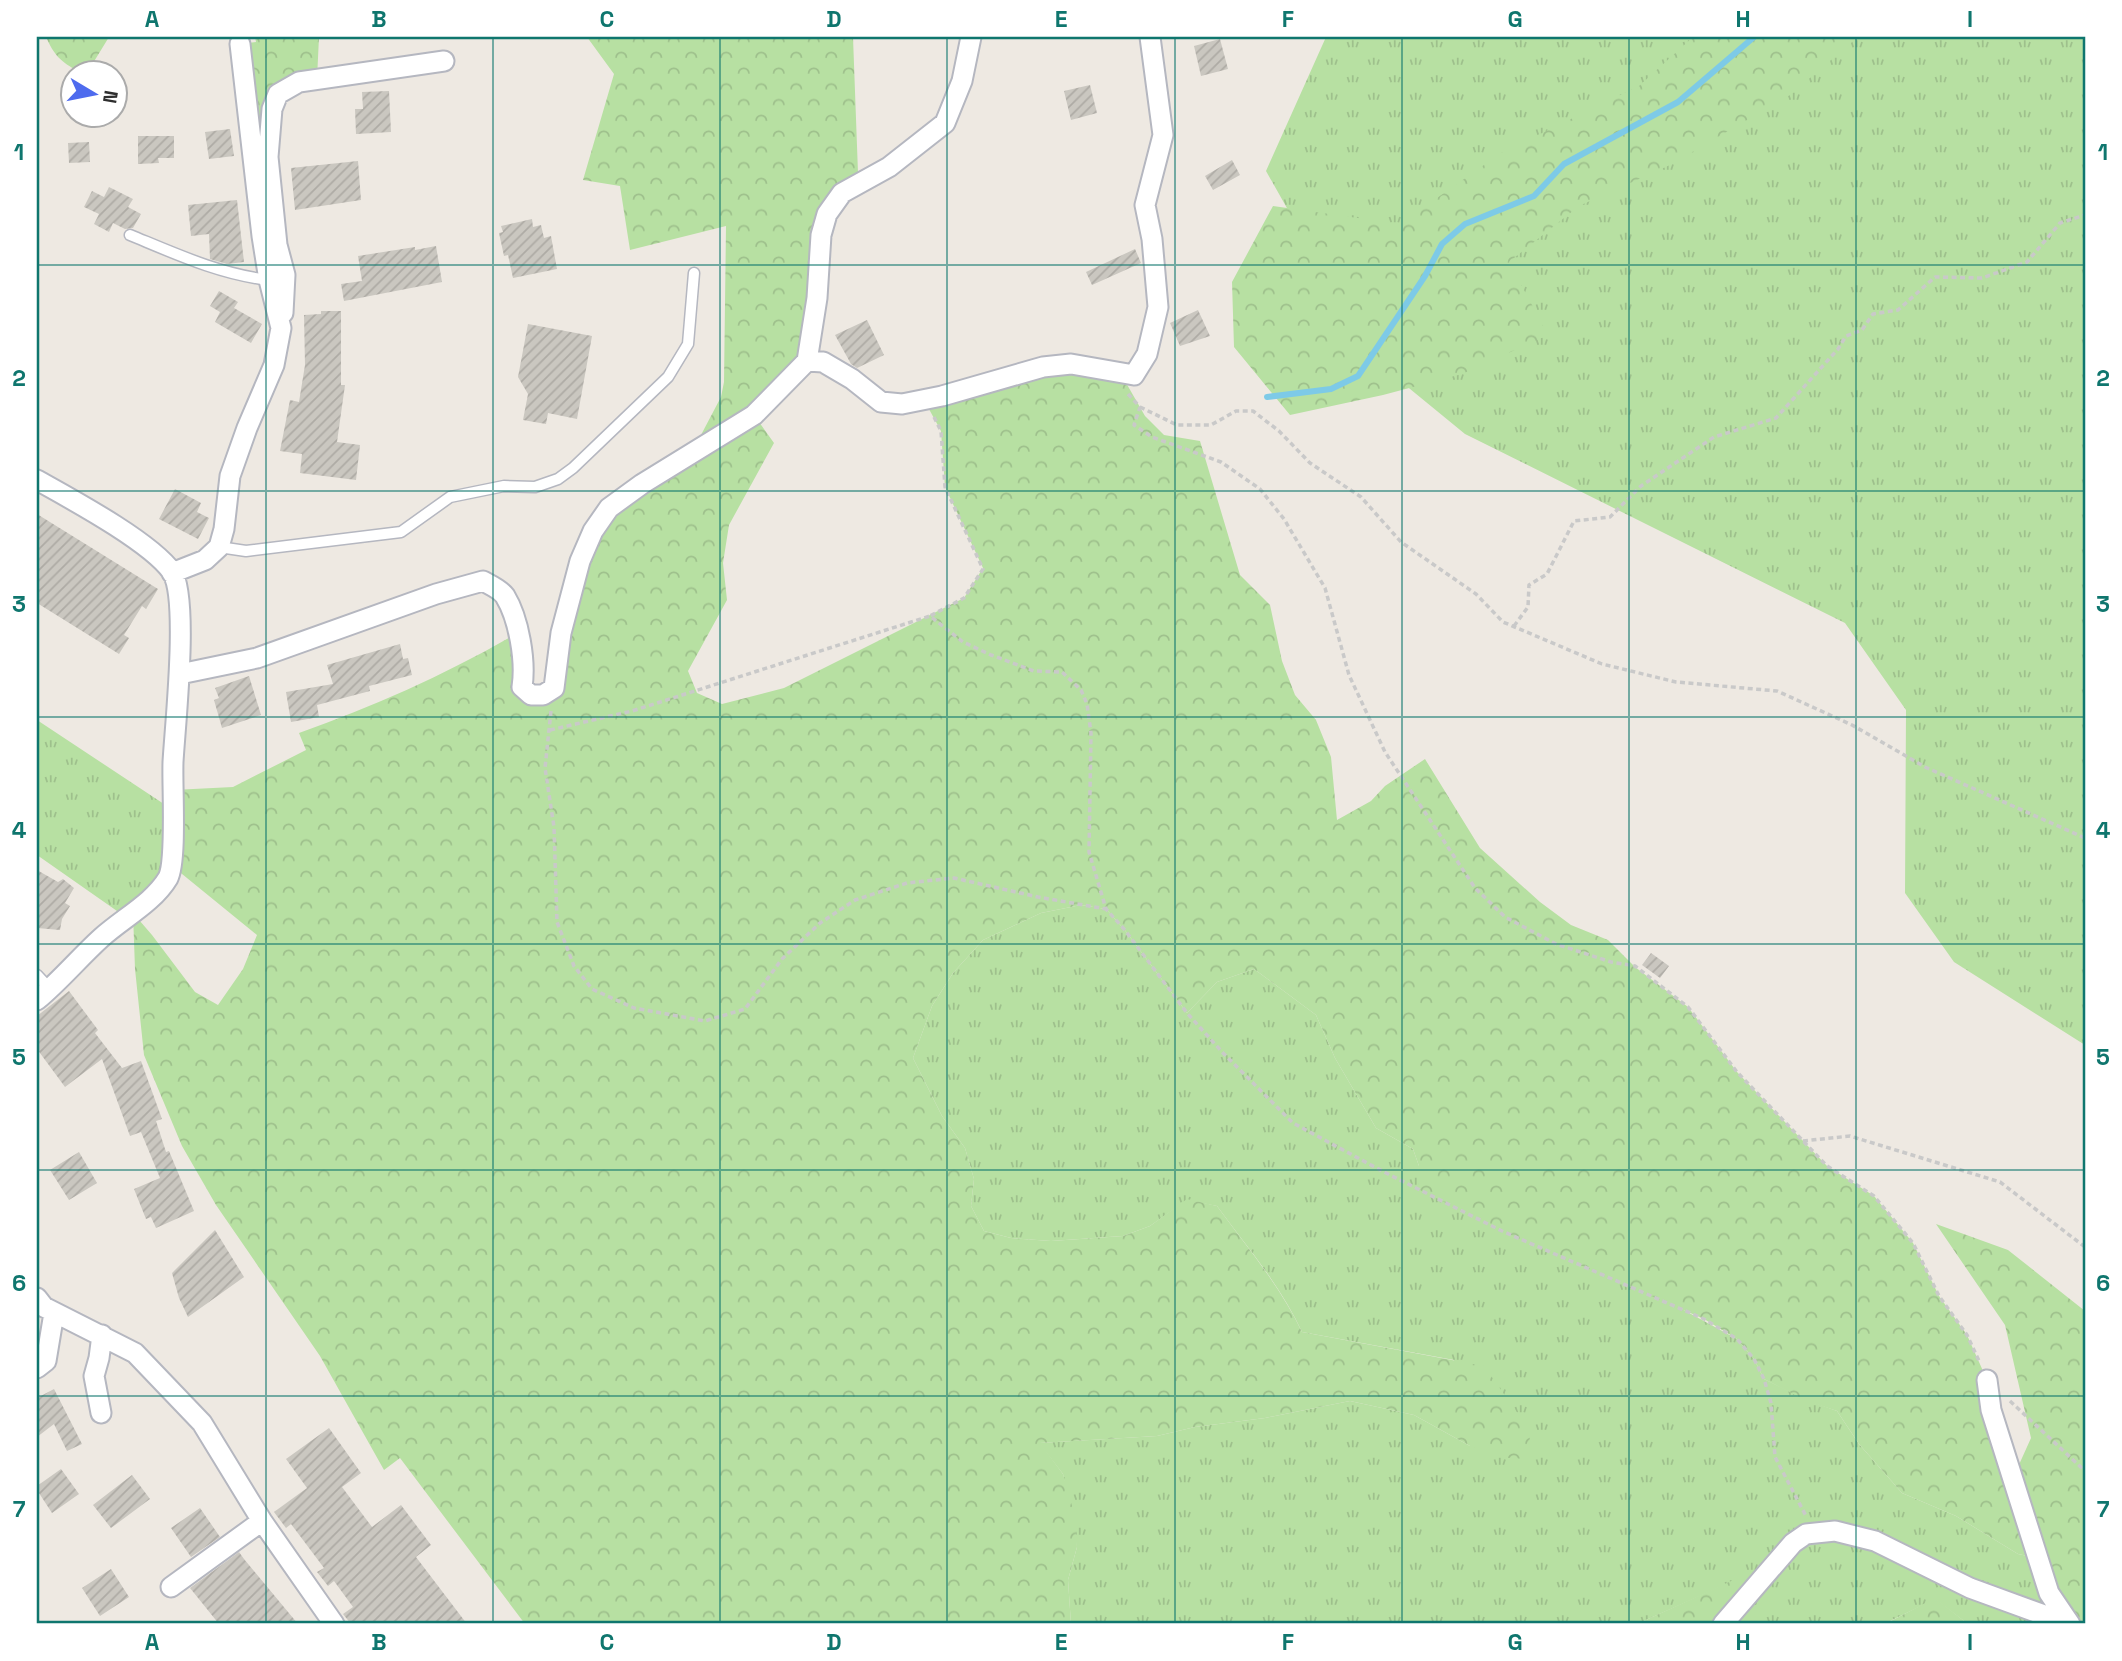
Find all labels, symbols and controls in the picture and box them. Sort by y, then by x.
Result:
text: A [145,4,160,34]
text: B [371,4,387,34]
text: C [600,4,614,34]
text: D [826,4,842,34]
text: E [1055,4,1067,34]
text: F [1282,4,1294,34]
text: G [1507,4,1523,34]
text: H [1735,4,1751,34]
text: I [1967,4,1973,34]
north arrow [60,60,130,130]
text: N [97,88,124,105]
text: 1 [14,137,24,167]
text: 1 [2098,137,2108,167]
text: 2 [12,363,26,393]
text: 2 [2096,363,2110,393]
text: 3 [12,589,26,619]
text: 3 [2096,589,2110,619]
text: 4 [12,815,27,845]
text: 4 [2096,815,2111,845]
text: 5 [12,1042,26,1072]
text: 5 [2096,1042,2110,1072]
text: 6 [12,1268,26,1298]
text: 6 [2096,1268,2110,1298]
text: 7 [13,1494,26,1524]
text: 7 [2097,1494,2110,1524]
text: A [145,1627,160,1657]
text: B [371,1627,387,1657]
text: C [600,1627,614,1657]
text: D [826,1627,842,1657]
text: E [1055,1627,1067,1657]
text: F [1282,1627,1294,1657]
text: G [1507,1627,1523,1657]
text: H [1735,1627,1751,1657]
text: I [1967,1627,1973,1657]

